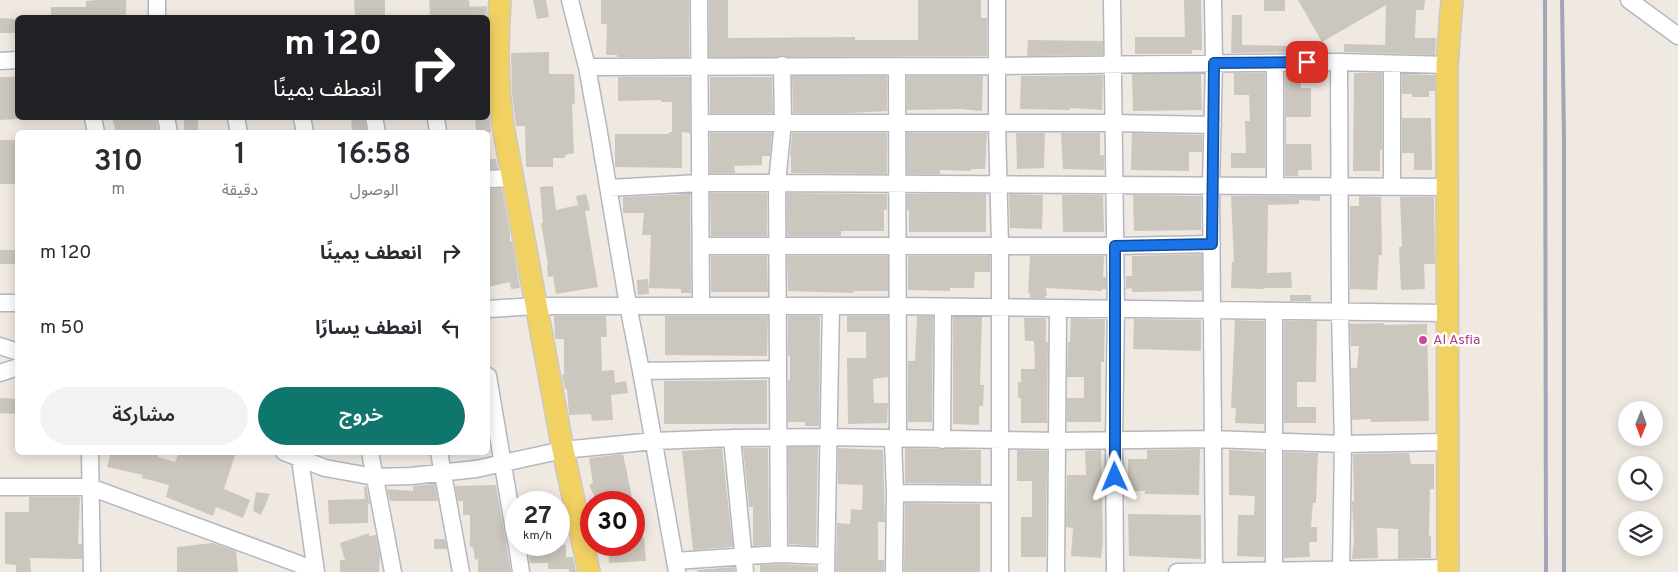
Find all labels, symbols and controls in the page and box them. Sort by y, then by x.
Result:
text: 120 m [284,23,382,67]
icon: right [400,35,465,100]
pin [1286,41,1328,83]
icon: arrive [1293,48,1321,76]
text: انعطف يمينًا [273,77,382,104]
text: 1 [234,137,246,174]
text: 16:58 [337,137,411,174]
text: 310 [94,144,143,181]
text: m [112,180,125,200]
text: دقيقة [222,181,258,201]
text: الوصول [350,181,398,201]
icon: right [437,239,465,267]
text: 120 m [40,241,91,265]
text: انعطف يمينًا [320,242,422,266]
icon: left [437,314,465,342]
text: 50 m [40,316,85,340]
text: انعطف يسارًا [315,317,422,341]
place label: Al Asfia [1433,332,1480,349]
marker: Al Asfia [1417,334,1429,346]
button: مشاركة [40,387,248,445]
button: خروج [258,387,465,445]
north arrow [1618,401,1662,446]
map controls [1618,401,1663,556]
position arrow [1088,450,1140,502]
button: search [1618,456,1663,501]
speed limit sign: 30 [580,491,645,556]
text: 27 [523,501,552,533]
button: layers [1618,511,1663,556]
text: km/h [523,528,552,544]

